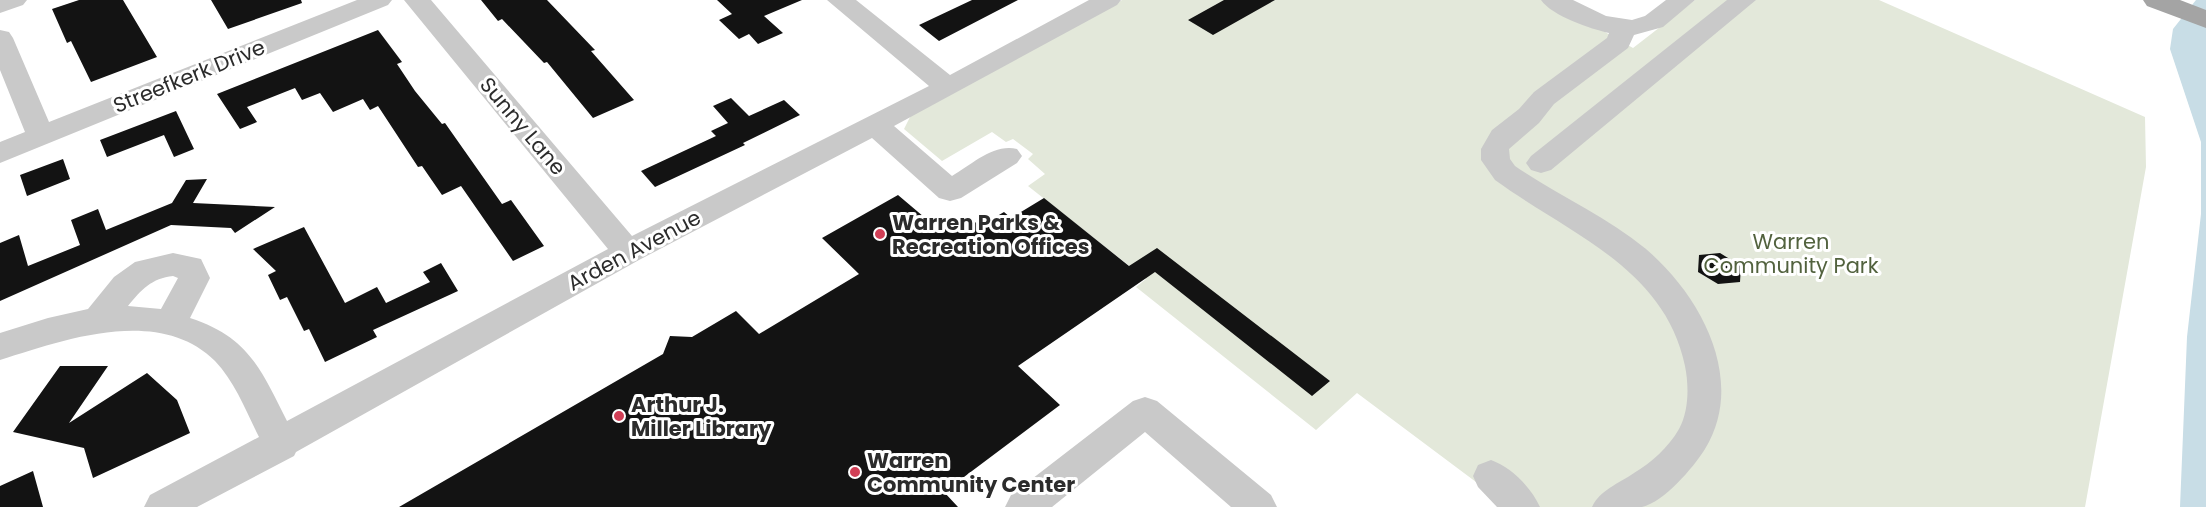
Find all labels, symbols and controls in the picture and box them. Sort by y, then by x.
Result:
street label: Streefkerk Drive [109,32,269,120]
street label: Sunny Lane [473,71,573,181]
street label: Arden Avenue [562,203,706,297]
place label: Warren Parks & Recreation Offices [892,208,1089,261]
marker: Warren Parks & Recreation Offices [873,227,887,241]
park label: Warren Community Park [1703,227,1879,280]
place label: Arthur J. Miller Library [631,390,772,443]
marker: Arthur J. Miller Library [612,409,626,423]
place label: Warren Community Center [867,446,1075,499]
marker: Warren Community Center [848,465,862,479]

